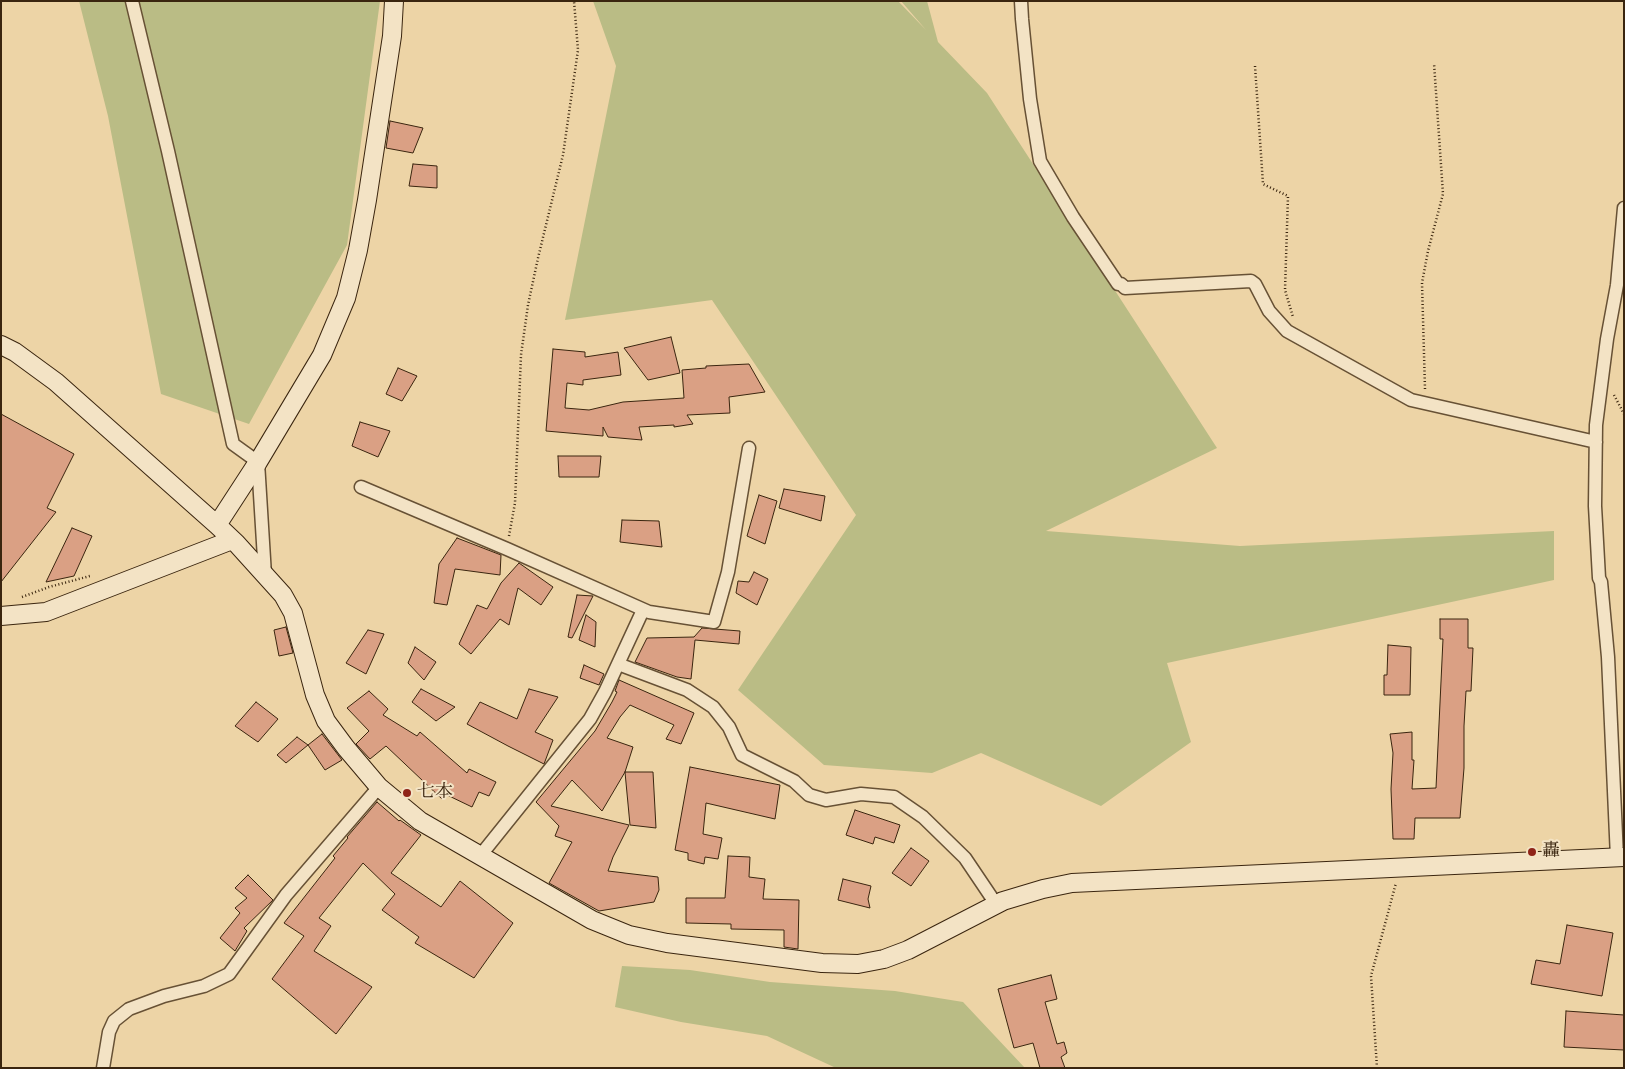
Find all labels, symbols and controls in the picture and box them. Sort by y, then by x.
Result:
place label: 七本 [417,782,453,804]
marker: 七本 [401,787,413,799]
place label: 轟 [1542,841,1560,863]
marker: 轟 [1526,846,1538,858]

